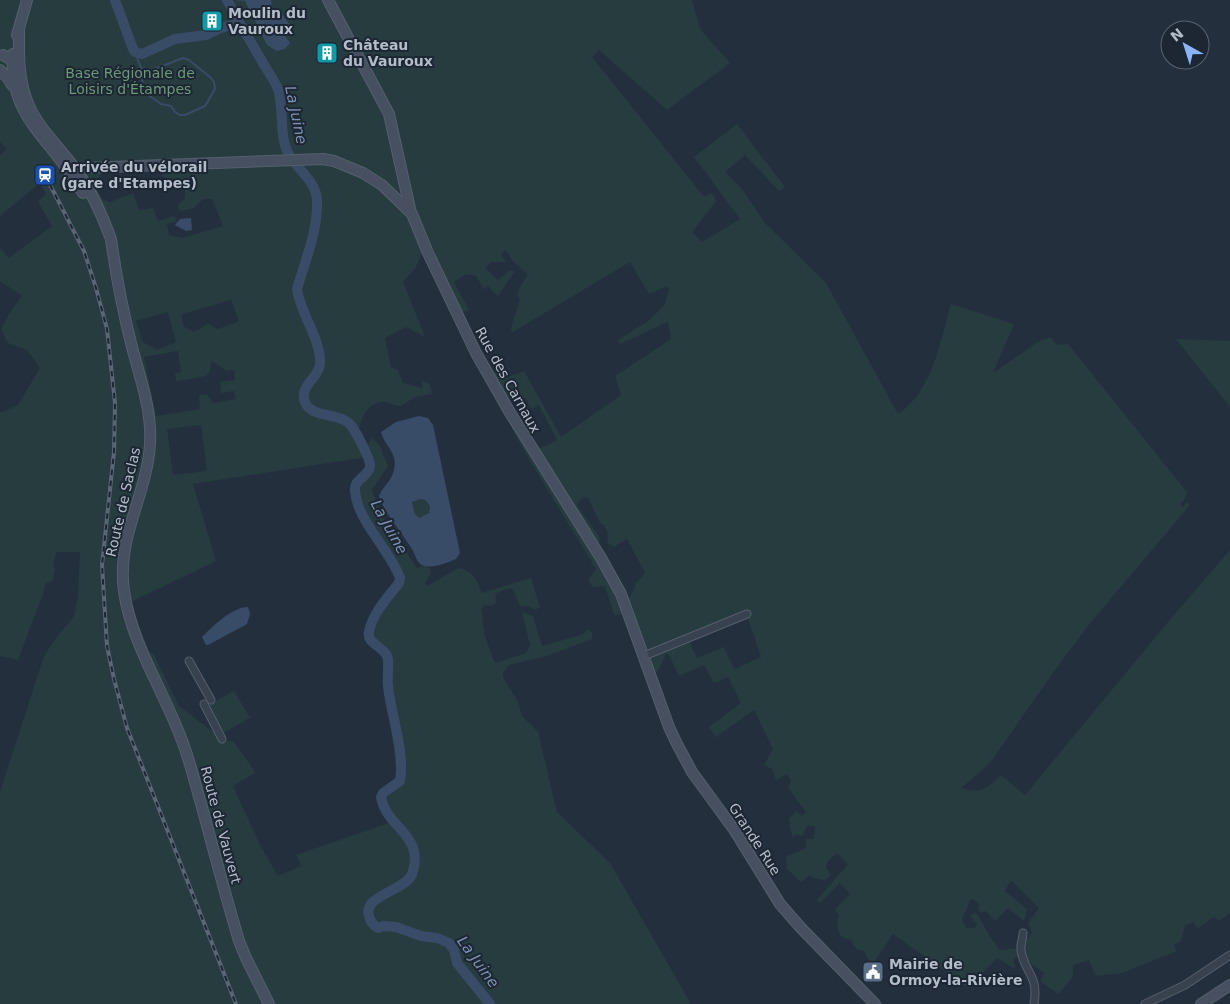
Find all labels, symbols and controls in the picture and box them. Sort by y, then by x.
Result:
place label: Moulin du Vauroux [228,5,306,37]
building icon: Moulin du Vauroux [200,9,224,33]
north arrow [1160,20,1210,70]
text: N [1167,25,1186,45]
place label: Château du Vauroux [343,37,433,69]
building icon: Château du Vauroux [315,41,339,65]
park label: Base Régionale de Loisirs d'Étampes [65,65,195,97]
water label: La Juine [281,84,311,146]
place label: Arrivée du vélorail (gare d'Etampes) [61,159,207,191]
station icon: Arrivée du vélorail (gare d'Etampes) [33,163,57,187]
street label: Rue des Carnaux [472,324,544,436]
street label: Route de Saclas [103,446,143,558]
water label: La Juine [367,497,411,557]
street label: Route de Vauvert [198,764,245,886]
street label: Grande Rue [726,800,784,878]
water label: La Juine [453,933,503,991]
place label: Mairie de Ormoy-la-Rivière [889,956,1022,988]
public building icon: Mairie de Ormoy-la-Rivière [861,960,885,984]

